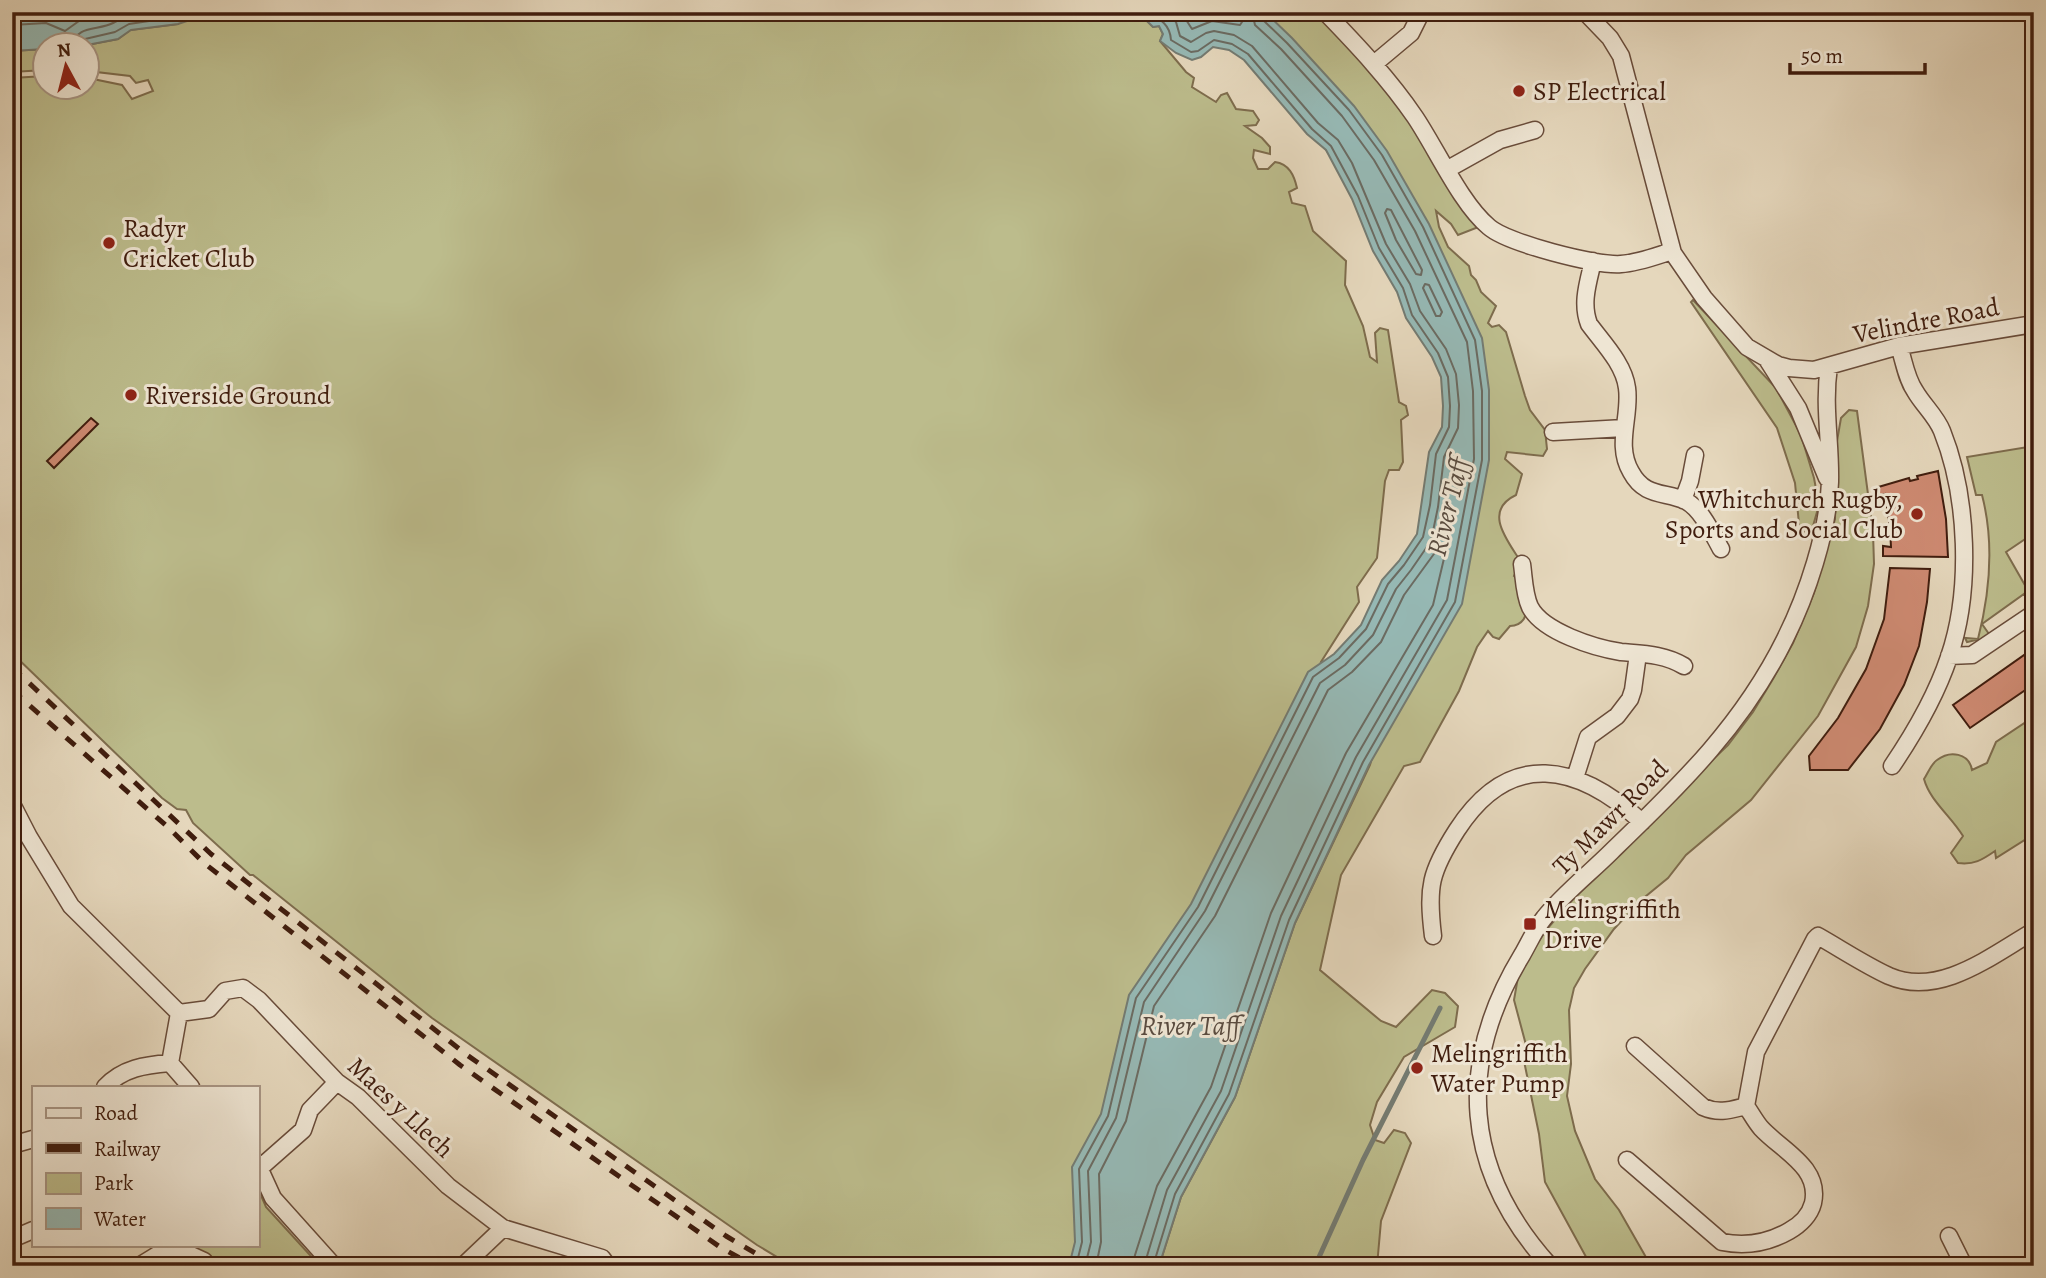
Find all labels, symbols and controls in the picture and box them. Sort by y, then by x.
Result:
north arrow [32,32,102,102]
scale bar [1790,32,1925,76]
text: N [56,36,73,64]
text: 50 m [1801,42,1843,70]
place label: SP Electrical [1533,74,1666,109]
marker: SP Electrical [1511,83,1527,99]
place label: Radyr Cricket Club [123,211,255,276]
marker: Radyr Cricket Club [101,235,117,251]
street label: Velindre Road [1849,289,2002,352]
place label: Riverside Ground [145,378,331,413]
marker: Riverside Ground [123,387,139,403]
water label: River Taff [1417,449,1480,560]
place label: Whitchurch Rugby, Sports and Social Club [1665,482,1903,547]
marker: Whitchurch Rugby, Sports and Social Club [1909,506,1925,522]
street label: Ty Mawr Road [1545,752,1676,883]
place label: Melingriffith Drive [1544,892,1681,957]
marker: Melingriffith Drive [1522,916,1538,932]
water label: River Taff [1140,1007,1246,1045]
place label: Melingriffith Water Pump [1430,1036,1568,1101]
street label: Maes y Llech [340,1049,462,1166]
marker: Melingriffith Water Pump [1409,1060,1425,1076]
legend [32,1086,259,1246]
text: Road [94,1099,138,1127]
text: Railway [94,1135,161,1163]
text: Park [94,1169,134,1197]
text: Water [93,1205,146,1233]

